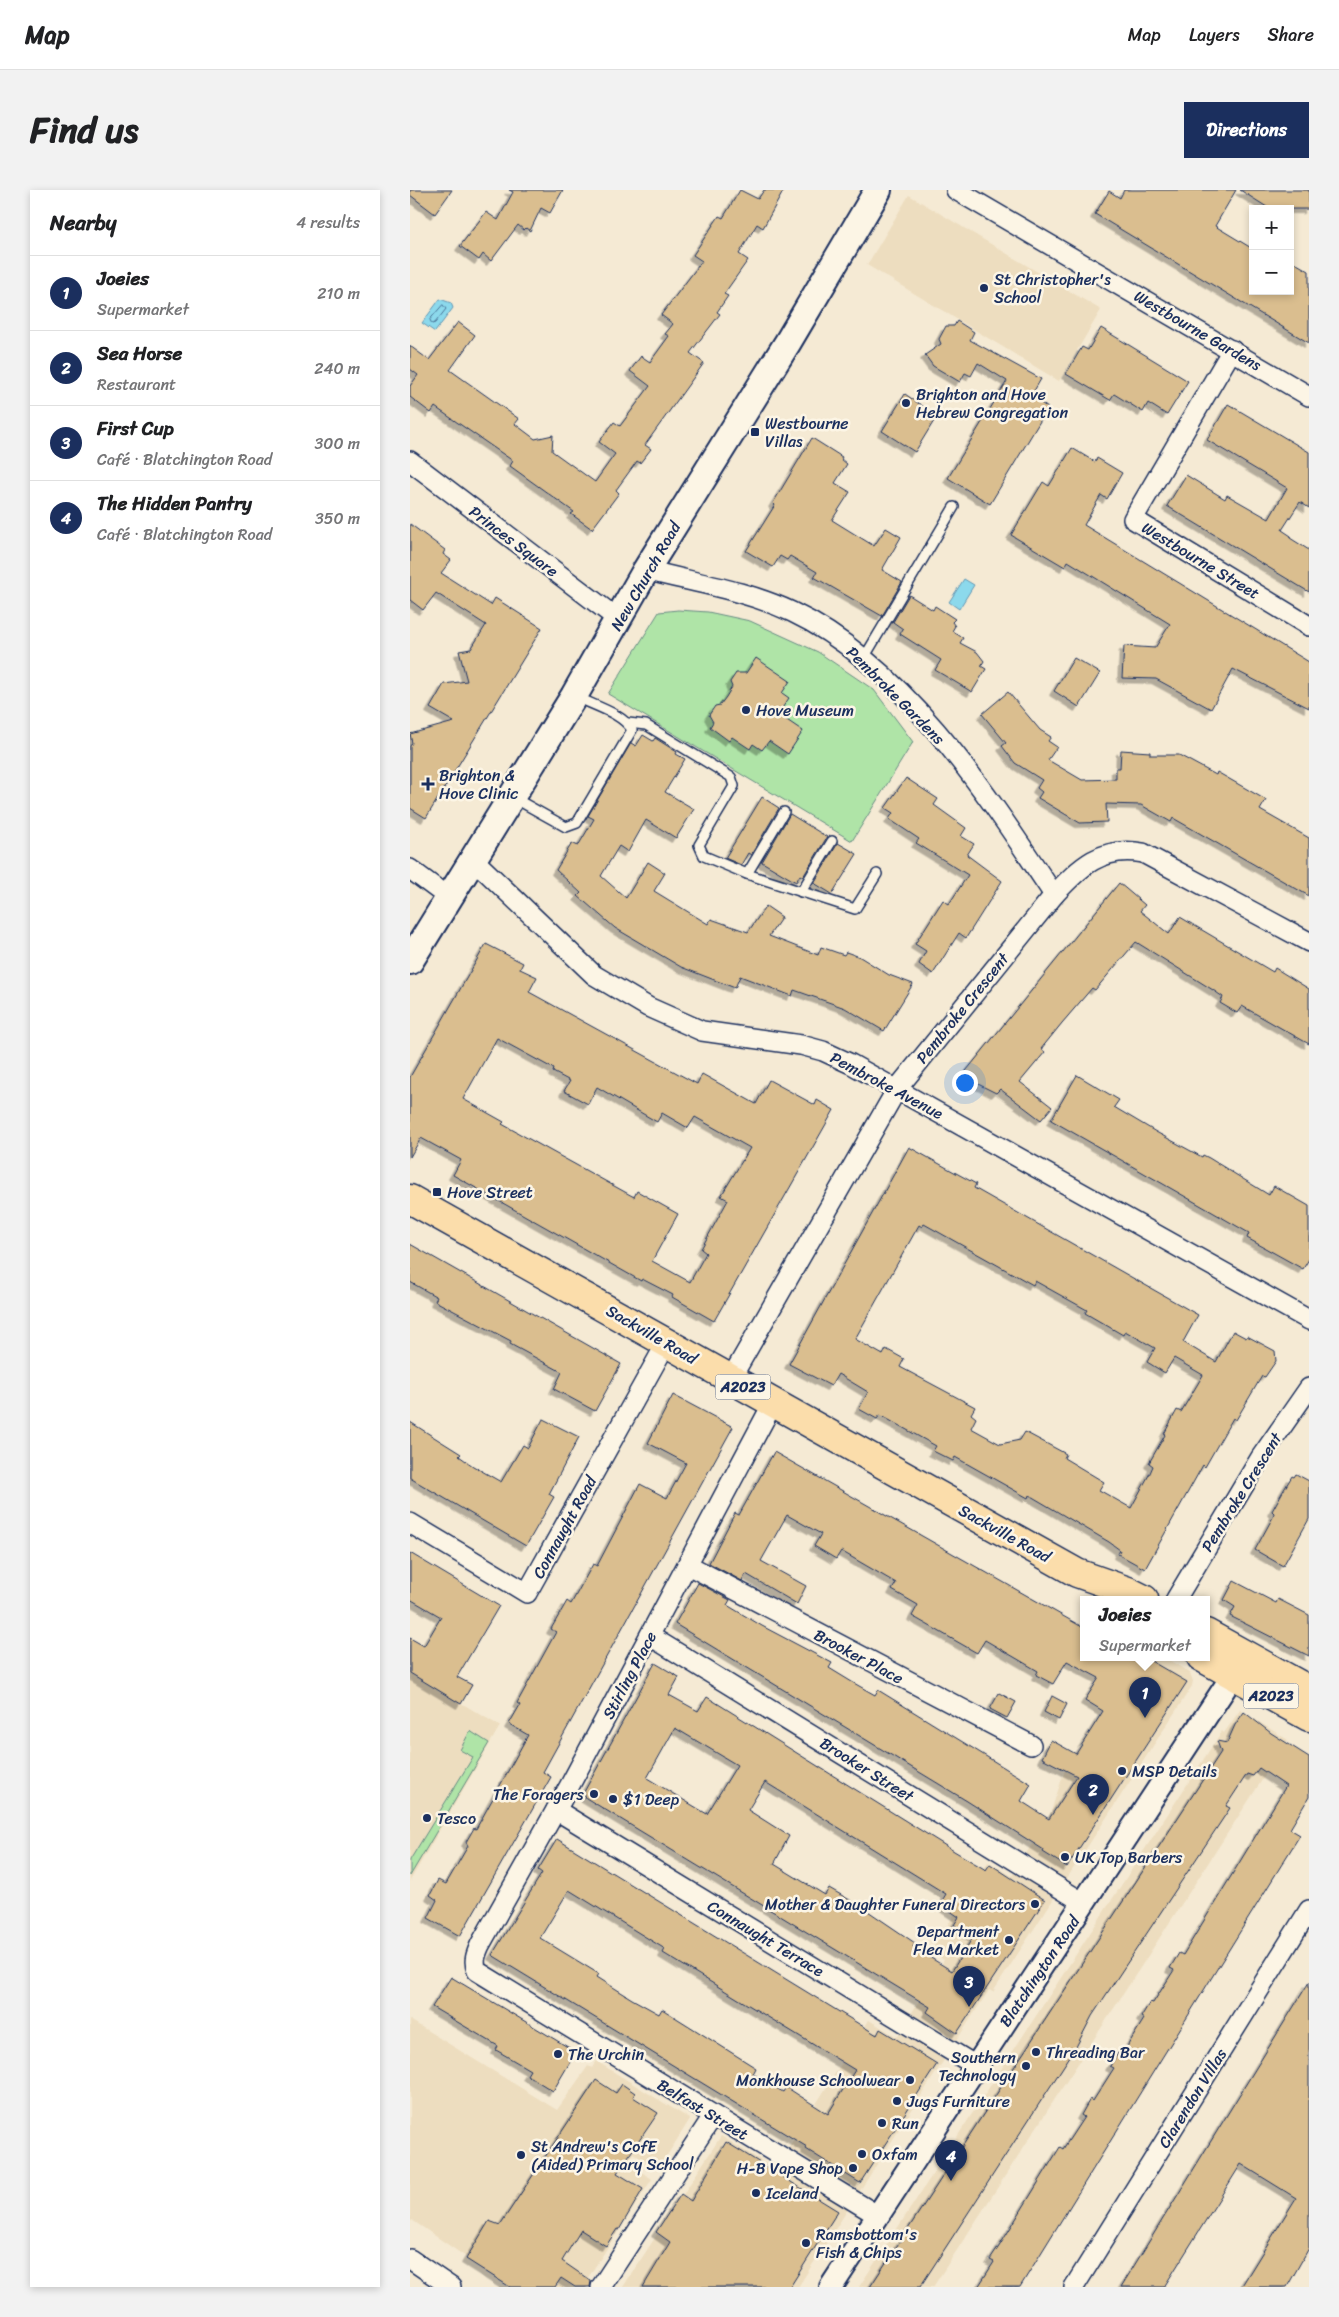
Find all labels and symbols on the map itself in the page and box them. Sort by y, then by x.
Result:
place label: St Christopher's School [994,265,1111,312]
marker: St Christopher's School [978,282,990,294]
street label: Westbourne Gardens [1128,282,1268,379]
place label: Brighton and Hove Hebrew Congregation [916,380,1068,427]
marker: Brighton and Hove Hebrew Congregation [900,397,912,409]
place label: Westbourne Villas [765,409,849,456]
marker: Westbourne Villas [749,426,761,438]
street label: Princes Square [463,498,565,585]
street label: Westbourne Street [1136,514,1266,607]
street label: New Church Road [602,515,689,637]
street label: Pembroke Gardens [839,639,953,752]
place label: Hove Museum [756,696,854,725]
marker: Hove Museum [740,704,752,716]
place label: Brighton & Hove Clinic [439,761,518,808]
marker: Brighton & Hove Clinic [421,777,435,791]
street label: Pembroke Crescent [908,946,1017,1070]
street label: Pembroke Avenue [825,1043,949,1128]
your location [952,1070,978,1096]
place label: Hove Street [447,1178,533,1207]
marker: Hove Street [431,1186,443,1198]
street label: Sackville Road [600,1296,704,1373]
road number: A2023 [716,1374,770,1400]
street label: Pembroke Crescent [1193,1426,1290,1558]
street label: Connaught Road [524,1469,605,1584]
street label: Sackville Road [953,1496,1058,1572]
street label: Brooker Place [809,1621,909,1692]
street label: Stirling Place [594,1626,665,1725]
pin: 1 [1129,1677,1161,1718]
road number: A2023 [1244,1684,1298,1708]
street label: Brooker Street [814,1729,920,1810]
place label: MSP Details [1132,1757,1217,1786]
marker: MSP Details [1116,1765,1128,1777]
pin: 2 [1077,1774,1109,1815]
place label: The Foragers [493,1780,585,1809]
place label: $1 Deep [623,1785,680,1814]
marker: The Foragers [588,1788,600,1800]
marker: $1 Deep [607,1793,619,1805]
place label: Tesco [437,1804,476,1833]
marker: Tesco [421,1812,433,1824]
place label: UK Top Barbers [1075,1843,1183,1872]
marker: UK Top Barbers [1059,1851,1071,1863]
place label: Mother & Daughter Funeral Directors [765,1890,1025,1919]
street label: Connaught Terrace [702,1892,830,1985]
marker: Mother & Daughter Funeral Directors [1029,1898,1041,1910]
street label: Blatchington Road [991,1908,1088,2033]
place label: Department Flea Market [913,1917,1000,1964]
marker: Department Flea Market [1003,1934,1015,1946]
pin: 3 [953,1966,985,2007]
place label: Threading Bar [1046,2038,1146,2067]
place label: The Urchin [568,2040,645,2069]
street label: Clarendon Villas [1150,2042,1235,2154]
place label: Southern Technology [938,2043,1017,2090]
marker: Threading Bar [1030,2046,1042,2058]
marker: The Urchin [552,2048,564,2060]
marker: Southern Technology [1020,2060,1032,2072]
place label: Monkhouse Schoolwear [736,2066,901,2095]
street label: Belfast Street [651,2071,754,2148]
marker: Monkhouse Schoolwear [904,2074,916,2086]
place label: Jugs Furniture [906,2087,1010,2116]
marker: Jugs Furniture [891,2095,903,2107]
place label: Run [892,2109,919,2138]
marker: Run [876,2117,888,2129]
place label: St Andrew's CofE (Aided) Primary School [531,2132,694,2179]
place label: Oxfam [872,2140,918,2169]
pin: 4 [935,2140,967,2181]
marker: Oxfam [856,2148,868,2160]
marker: St Andrew's CofE (Aided) Primary School [515,2149,527,2161]
place label: H-B Vape Shop [737,2154,844,2183]
marker: H-B Vape Shop [847,2162,859,2174]
place label: Iceland [765,2179,820,2208]
marker: Iceland [750,2187,762,2199]
place label: Ramsbottom's Fish & Chips [816,2220,917,2267]
marker: Ramsbottom's Fish & Chips [800,2237,812,2249]

